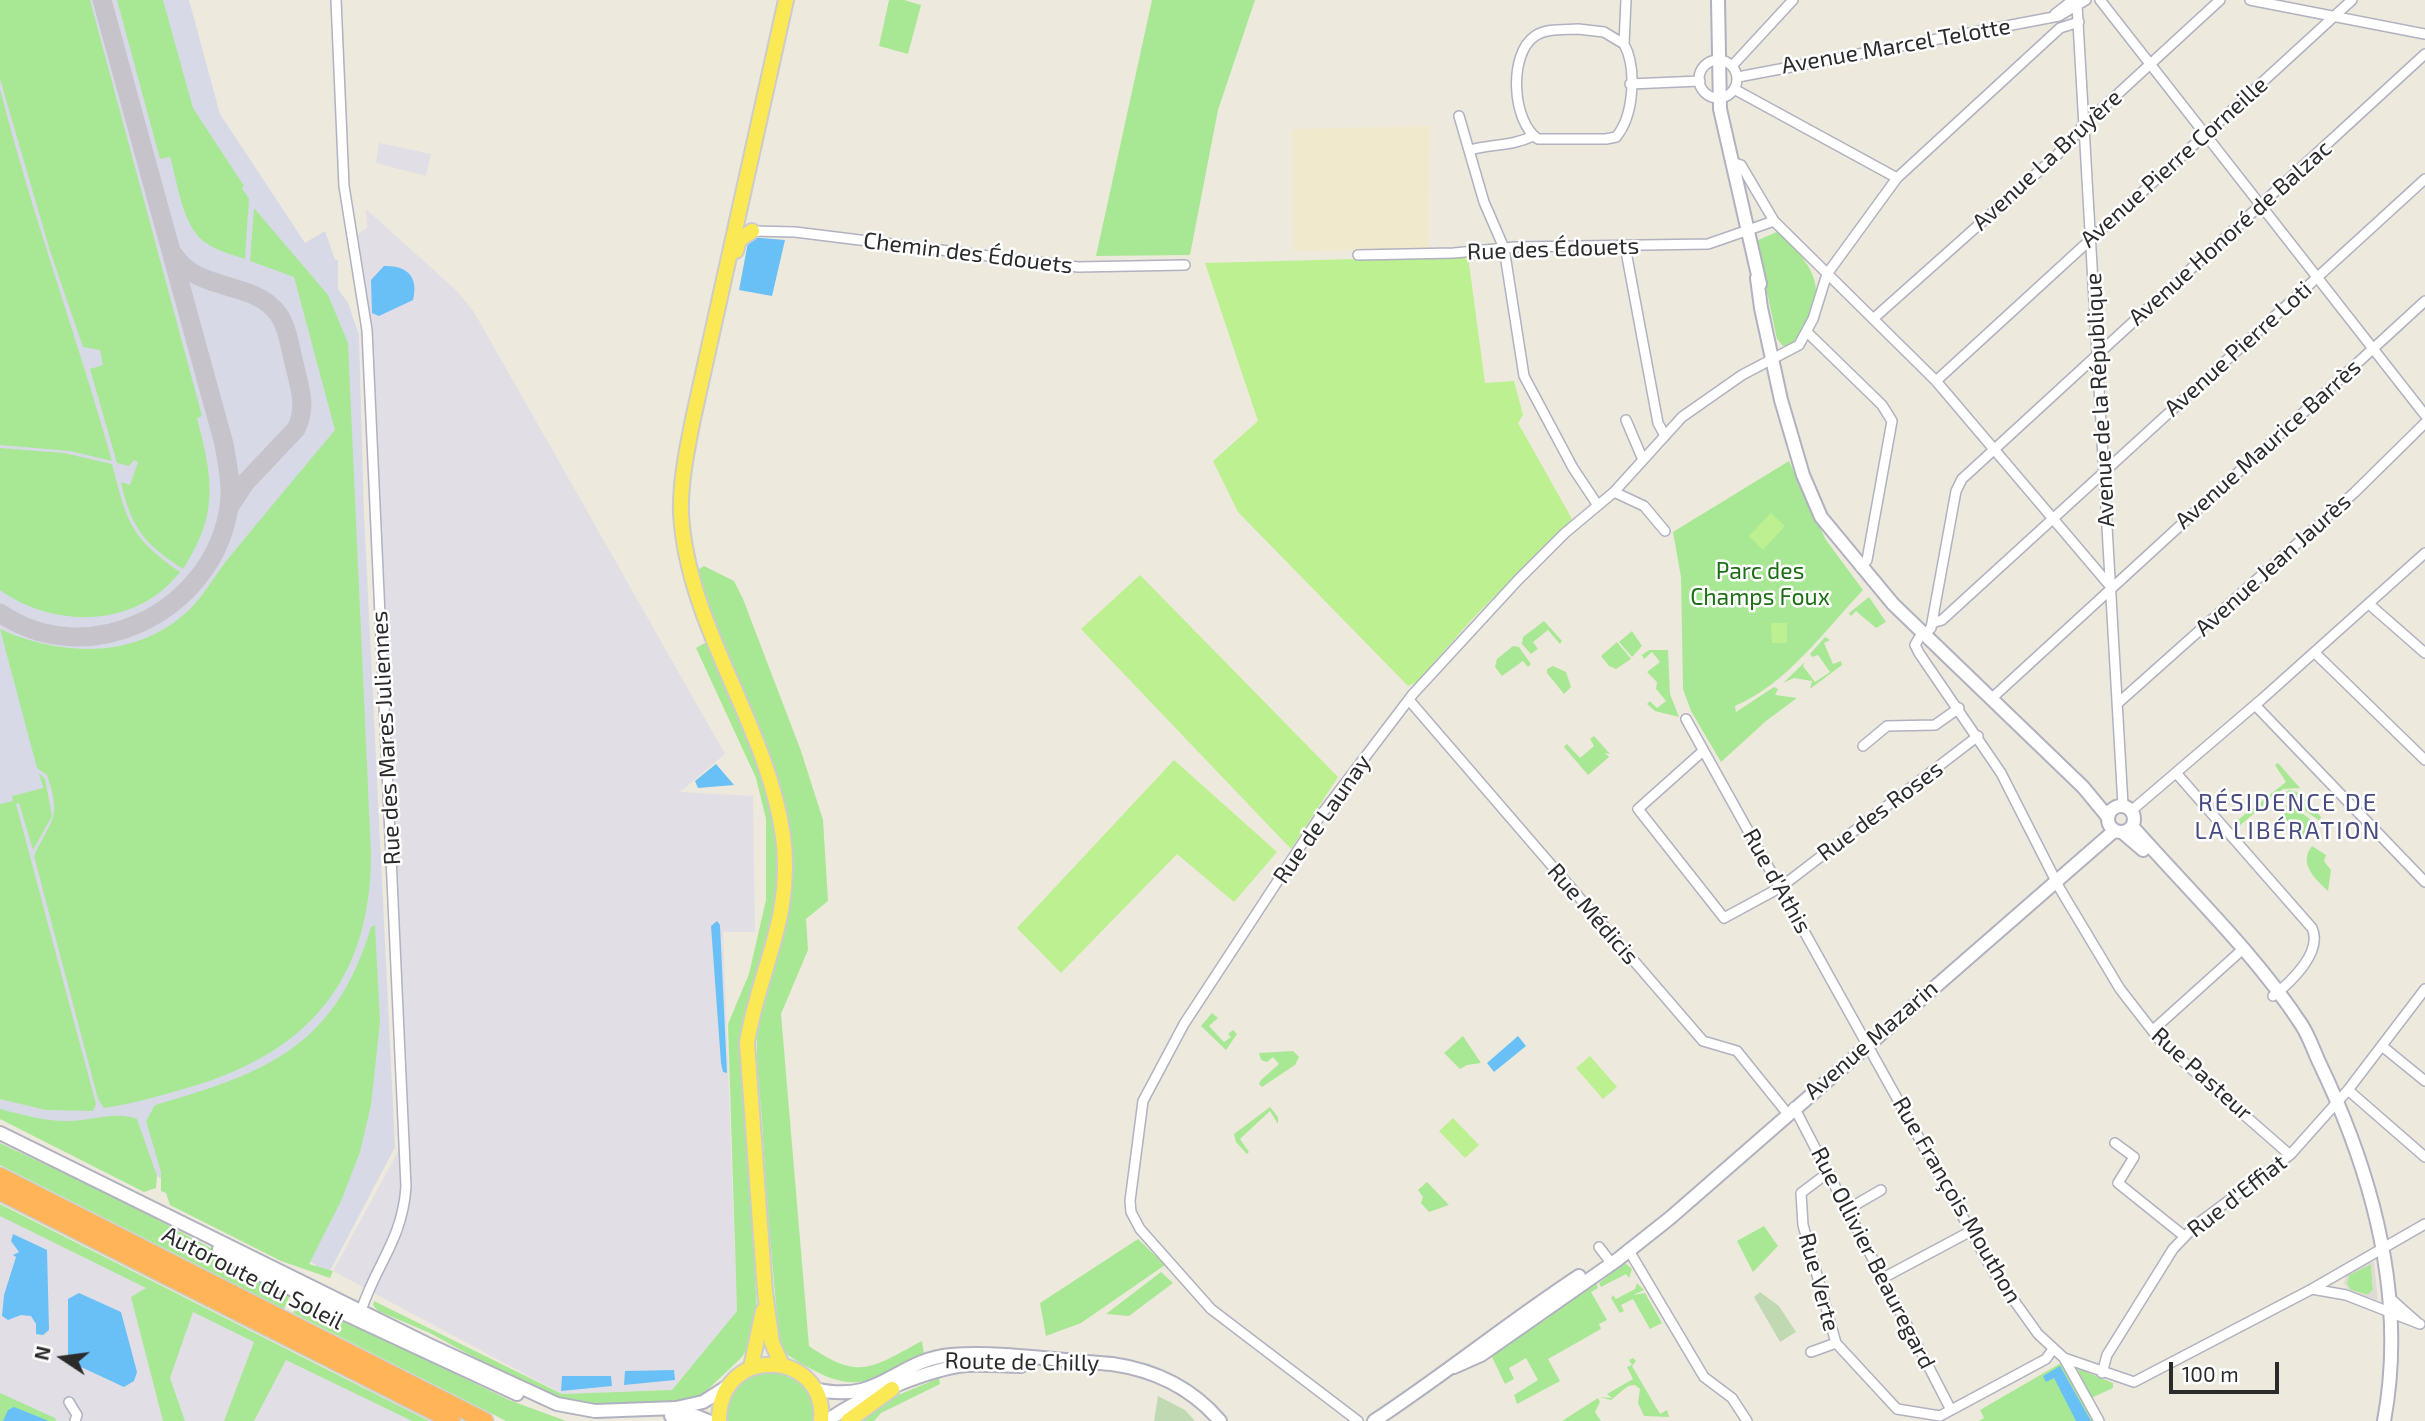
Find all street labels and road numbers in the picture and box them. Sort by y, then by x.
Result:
street label: Avenue Marcel Telotte [1779,12,2013,80]
street label: Avenue Pierre Corneille [2075,71,2273,253]
street label: Avenue La Bruyère [1967,84,2127,236]
street label: Avenue Honoré de Balzac [2123,135,2337,331]
street label: Chemin des Édouets [862,226,1074,280]
street label: Rue des Édouets [1466,232,1640,266]
street label: Avenue de la République [2080,272,2120,528]
street label: Avenue Pierre Loti [2159,276,2317,422]
street label: Avenue Maurice Barrès [2169,353,2367,535]
street label: Avenue Jean Jaurès [2189,488,2357,642]
street label: Rue des Mares Juliennes [366,610,406,866]
street label: Rue de Launay [1267,749,1377,889]
street label: Rue des Roses [1812,755,1948,867]
street label: Rue d'Athis [1737,824,1817,938]
street label: Rue Médicis [1542,858,1644,970]
street label: Avenue Mazarin [1799,975,1943,1105]
street label: Rue Pasteur [2146,1022,2258,1126]
street label: Rue François Mouthon [1887,1092,2027,1308]
street label: Rue Ollivier Beauregard [1805,1142,1941,1374]
street label: Rue d'Effiat [2182,1149,2292,1243]
street label: Autoroute du Soleil [158,1220,348,1336]
street label: Rue Verte [1793,1230,1845,1334]
street label: Route de Chilly [944,1347,1100,1377]

